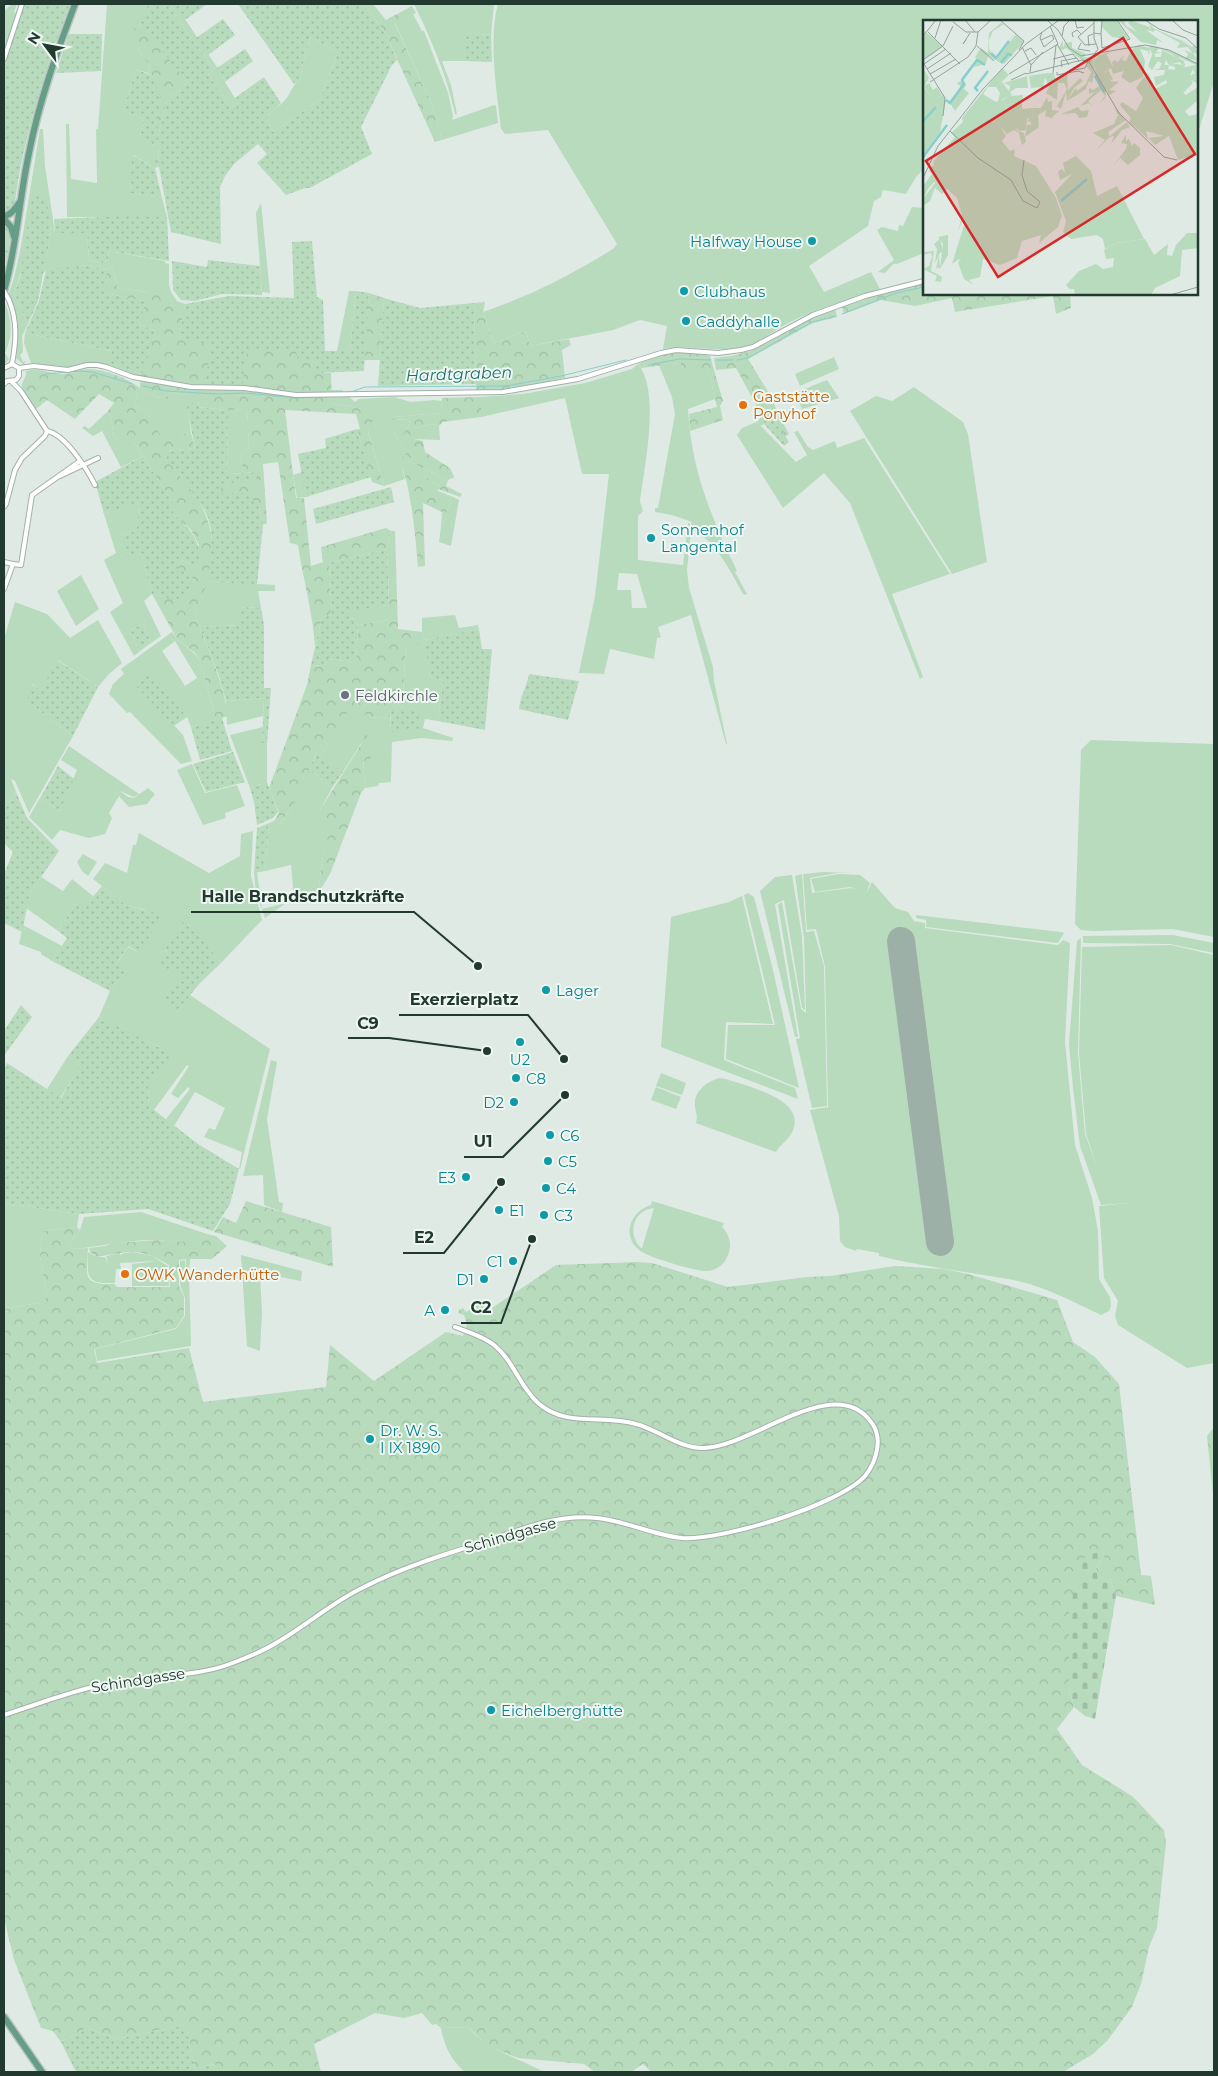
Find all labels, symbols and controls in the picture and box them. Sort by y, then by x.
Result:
north arrow [20,20,70,70]
inset map [923,20,1198,295]
text: N [23,29,45,48]
place label: Halfway House [690,232,802,251]
marker: Halfway House [806,235,818,247]
place label: Clubhaus [694,282,765,301]
marker: Clubhaus [678,285,690,297]
place label: Caddyhalle [696,312,780,331]
marker: Caddyhalle [680,315,692,327]
water label: Hardtgraben [405,363,513,385]
place label: Gaststätte Ponyhof [753,387,830,423]
marker: Gaststätte Ponyhof [737,399,749,411]
place label: Sonnenhof Langental [661,520,745,556]
marker: Sonnenhof Langental [645,532,657,544]
place label: Feldkirchle [355,686,438,705]
marker: Feldkirchle [339,689,351,701]
callout: Halle Brandschutzkräfte [191,881,414,912]
text: Halle Brandschutzkräfte [202,887,404,906]
place label: Lager [556,981,599,1000]
callout: Exerzierplatz [399,984,528,1015]
marker: Lager [540,984,552,996]
text: Exerzierplatz [410,990,519,1009]
callout: C9 [348,1007,389,1038]
text: C9 [357,1014,379,1033]
marker: U2 [514,1036,526,1048]
place label: U2 [510,1050,530,1069]
place label: C8 [526,1069,546,1088]
marker: C8 [510,1072,522,1084]
place label: D2 [483,1093,504,1112]
marker: D2 [508,1096,520,1108]
callout: U1 [464,1126,503,1157]
place label: C6 [560,1126,579,1145]
marker: C6 [544,1129,556,1141]
text: U1 [474,1132,492,1151]
place label: C5 [558,1152,577,1171]
marker: C5 [542,1155,554,1167]
place label: E3 [438,1168,456,1187]
marker: E3 [460,1171,472,1183]
place label: C4 [556,1179,576,1198]
marker: C4 [540,1182,552,1194]
place label: E1 [509,1201,524,1220]
marker: E1 [493,1204,505,1216]
place label: C3 [554,1206,573,1225]
marker: C3 [538,1209,550,1221]
callout: E2 [403,1222,444,1253]
text: E2 [414,1228,434,1247]
place label: C1 [487,1252,503,1271]
marker: C1 [507,1255,519,1267]
place label: OWK Wanderhütte [135,1265,279,1284]
marker: OWK Wanderhütte [119,1268,131,1280]
place label: D1 [456,1270,474,1289]
marker: D1 [478,1273,490,1285]
callout: C2 [461,1292,501,1323]
text: C2 [471,1298,491,1317]
place label: A [424,1301,435,1320]
marker: A [439,1304,451,1316]
place label: Dr. W. S. I IX 1890 [380,1421,441,1457]
marker: Dr. W. S. I IX 1890 [364,1433,376,1445]
street label: Schindgasse [462,1513,558,1557]
street label: Schindgasse [90,1663,186,1697]
place label: Eichelberghütte [501,1701,623,1720]
marker: Eichelberghütte [485,1704,497,1716]

